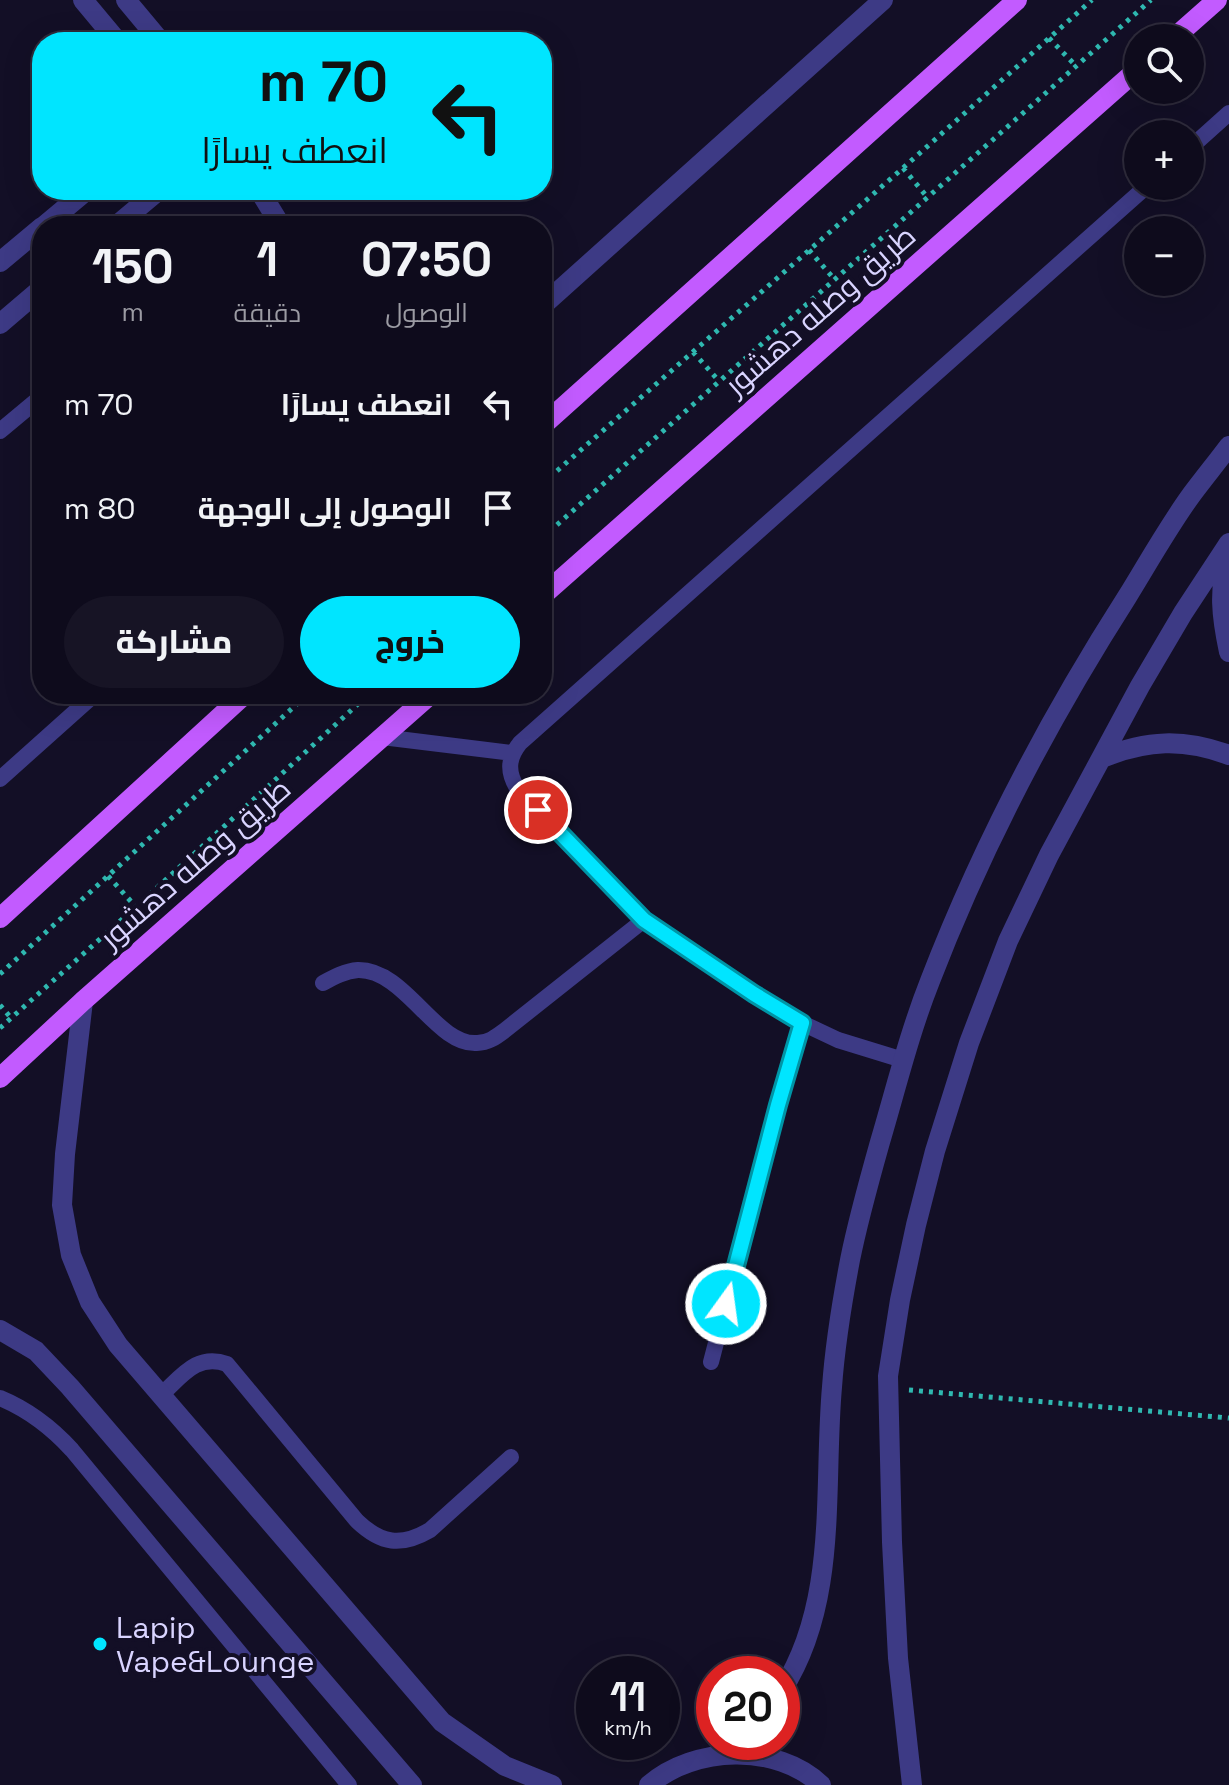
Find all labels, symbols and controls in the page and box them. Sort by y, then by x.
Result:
map controls [1124,24,1204,296]
button: search [1124,24,1204,104]
text: 70 m [259,46,388,117]
icon: left [416,64,520,168]
button: + [1124,120,1204,200]
text: انعطف يسارًا [201,128,388,174]
street label: طريق وصله دهشور [715,216,924,405]
button: − [1124,216,1204,296]
text: 1 [257,229,278,290]
text: 07:50 [361,229,492,290]
text: 150 [92,236,174,297]
text: m [122,295,144,329]
text: دقيقة [234,296,301,330]
text: الوصول [385,296,468,330]
icon: left [476,382,520,426]
text: 70 m [64,385,133,424]
text: انعطف يسارًا [281,385,452,424]
icon: arrive [476,486,520,530]
text: 80 m [64,489,135,528]
text: الوصول إلى الوجهة [198,489,452,528]
button: مشاركة [64,596,284,688]
button: خروج [300,596,520,688]
street label: طريق وصله دهشور [90,769,299,958]
pin [504,776,572,844]
icon: arrive [516,788,560,832]
position arrow [684,1262,768,1346]
place label: Lapip Vape&Lounge [116,1608,315,1681]
marker: Lapip Vape&Lounge [91,1635,109,1653]
speed limit sign: 20 [696,1656,800,1760]
text: 11 [610,1672,646,1723]
text: km/h [604,1715,652,1741]

